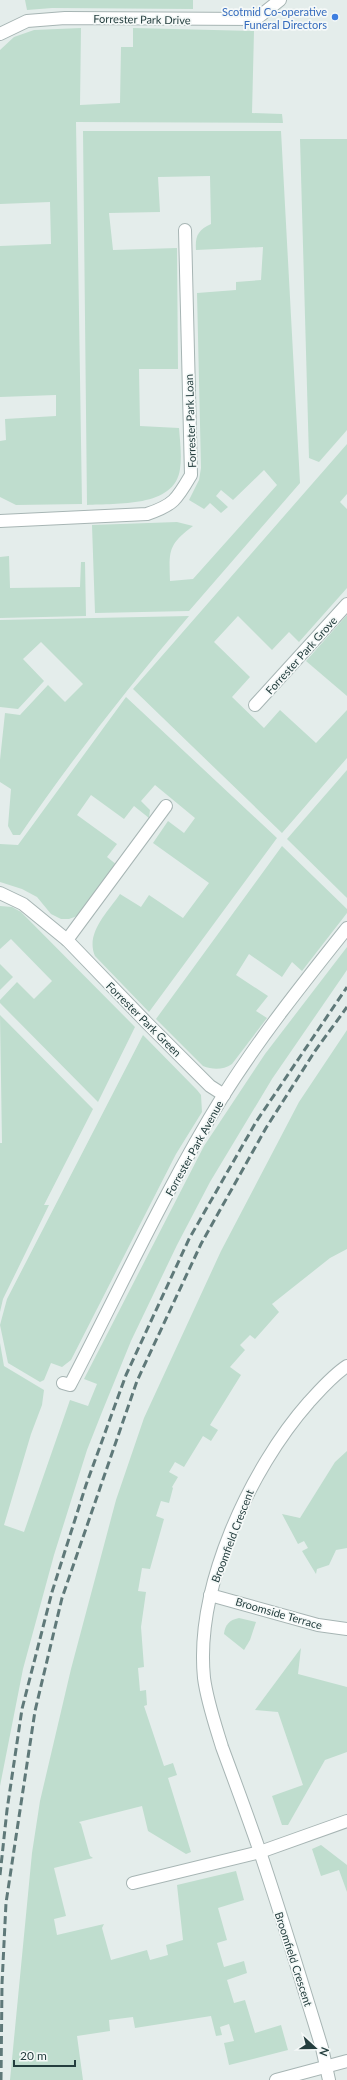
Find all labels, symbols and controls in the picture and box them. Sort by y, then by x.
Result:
place label: Scotmid Co-operative Funeral Directors [222,5,327,31]
street label: Forrester Park Drive [93,12,191,26]
marker: Scotmid Co-operative Funeral Directors [330,12,340,22]
street label: Forrester Park Loan [182,374,198,468]
street label: Forrester Park Grove [263,613,339,697]
street label: Forrester Park Green [104,979,184,1059]
street label: Forrester Park Avenue [162,1098,226,1198]
street label: Broomfield Crescent [208,1488,256,1584]
street label: Broomside Terrace [234,1594,324,1632]
street label: Broomfield Crescent [273,1910,315,2008]
north arrow [295,2028,335,2068]
scale bar [14,2042,75,2068]
text: N [317,2045,332,2058]
text: 20 m [20,2048,47,2063]

